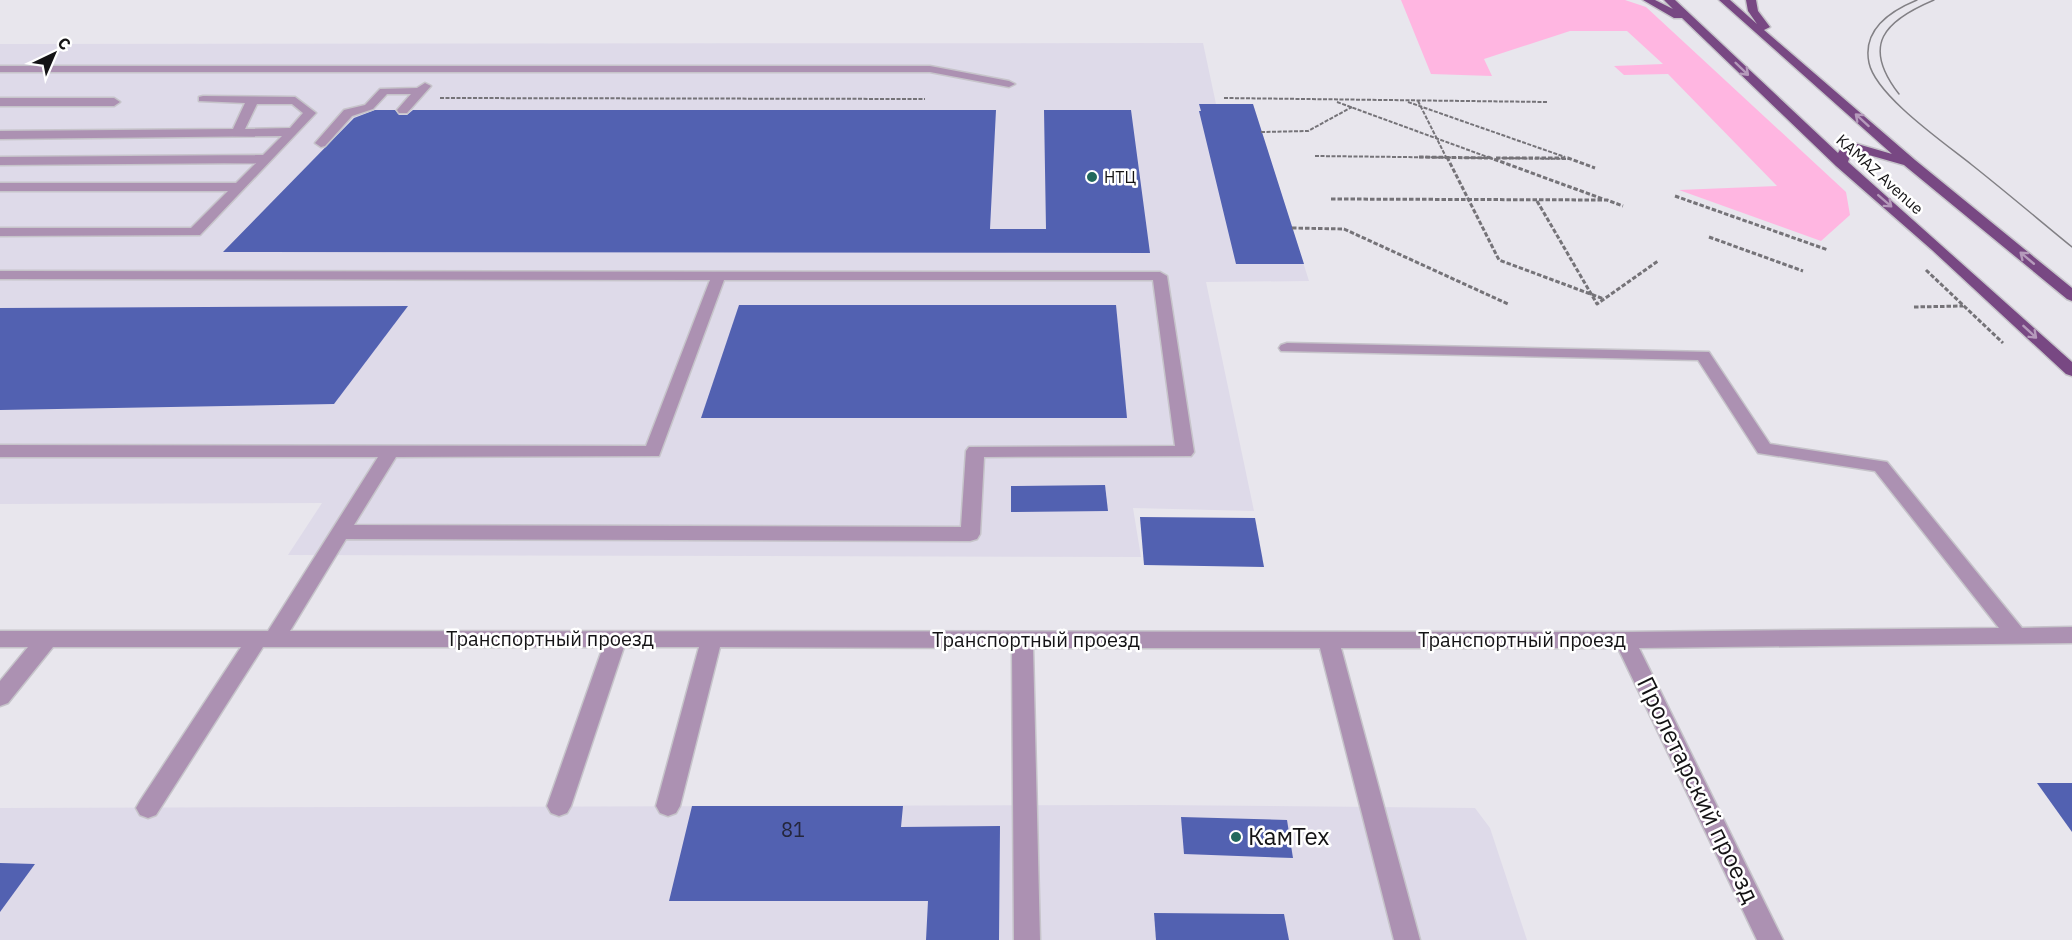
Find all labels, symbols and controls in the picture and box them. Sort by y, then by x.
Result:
north arrow [24,24,84,84]
text: С [54,32,75,54]
one-way arrow [1735,61,1750,76]
one-way arrow [1854,113,1869,127]
street label: KAMAZ Avenue [1832,130,1928,218]
place label: НТЦ [1104,167,1136,187]
marker: НТЦ [1085,170,1099,184]
one-way arrow [1877,194,1892,208]
one-way arrow [2019,252,2035,265]
one-way arrow [2022,325,2037,339]
street label: Транспортный проезд [446,625,654,652]
street label: Транспортный проезд [932,626,1140,653]
street label: Транспортный проезд [1418,626,1626,653]
street label: Пролетарский проезд [1630,671,1768,908]
house number: 81 [781,816,805,843]
place label: КамТех [1248,820,1329,852]
marker: КамТех [1229,830,1243,844]

